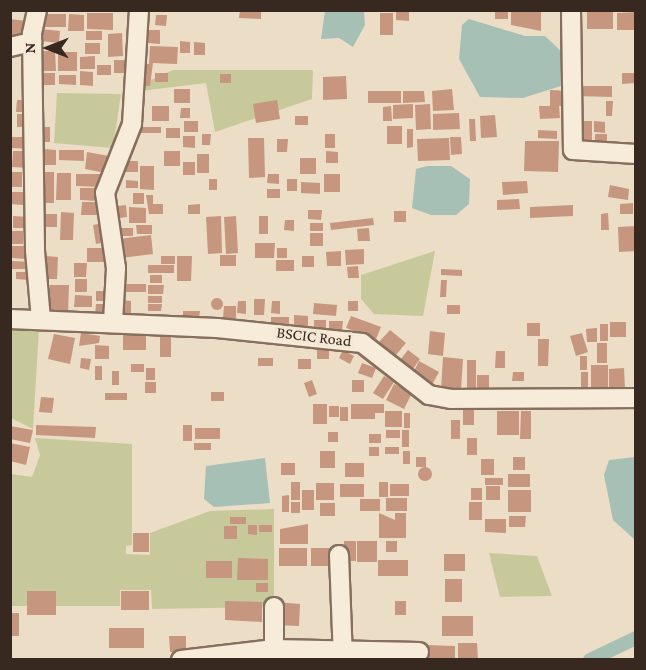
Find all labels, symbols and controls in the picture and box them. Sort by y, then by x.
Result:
north arrow [18,18,78,78]
text: N [21,43,38,53]
street label: BSCIC Road [275,323,353,351]

